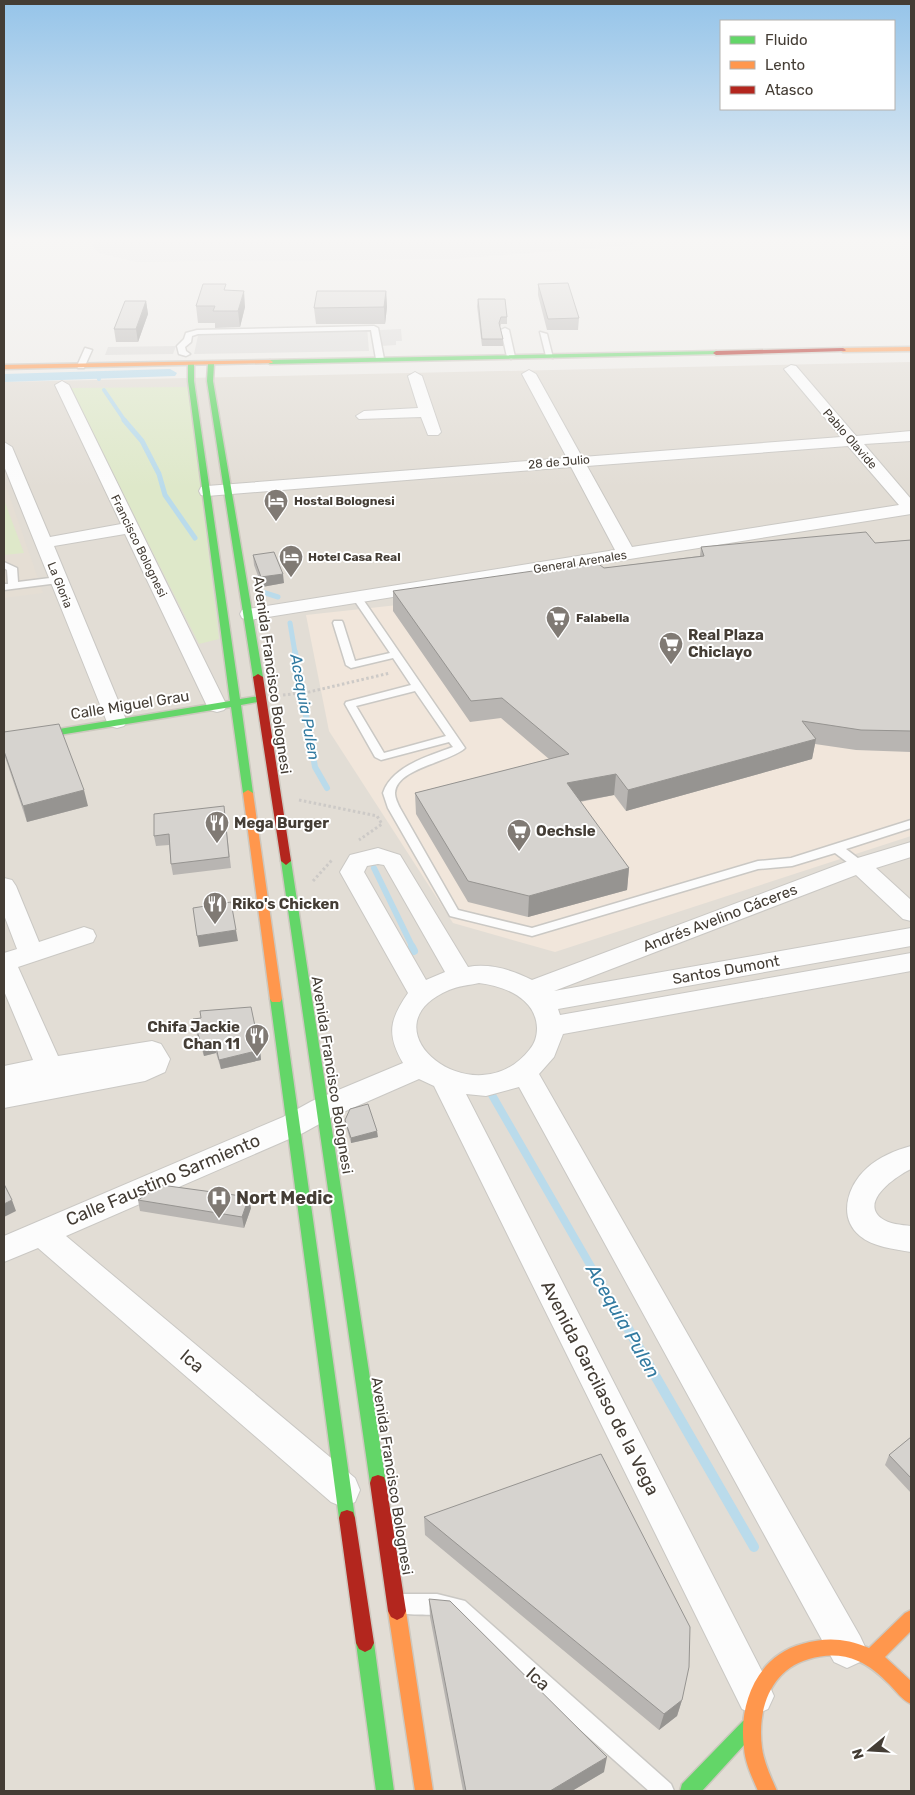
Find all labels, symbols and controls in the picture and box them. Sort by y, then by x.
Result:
legend [720,20,895,110]
text: Fluido [765,31,808,49]
text: Lento [765,56,805,74]
text: Atasco [765,81,813,99]
street label: Pablo Olavide [820,406,880,472]
street label: 28 de Julio [528,452,591,472]
hotel icon: Hostal Bolognesi [263,488,289,522]
street label: Francisco Bolognesi [108,493,170,600]
place label: Hostal Bolognesi [294,494,395,508]
hotel icon: Hotel Casa Real [278,544,304,578]
street label: General Arenales [532,548,628,576]
place label: Hotel Casa Real [308,550,401,564]
street label: La Gloria [44,560,76,610]
street label: Avenida Francisco Bolognesi [249,575,295,775]
supermarket icon: Falabella [545,605,571,639]
place label: Falabella [576,611,629,625]
place label: Real Plaza Chiclayo [688,626,764,661]
supermarket icon: Real Plaza Chiclayo [658,631,684,665]
water label: Acequia Pulen [286,652,324,761]
street label: Calle Miguel Grau [69,687,191,723]
restaurant icon: Mega Burger [204,810,230,844]
place label: Mega Burger [234,814,329,832]
supermarket icon: Oechsle [506,818,532,852]
place label: Oechsle [536,822,596,840]
street label: Andrés Avelino Cáceres [640,880,800,956]
restaurant icon: Riko's Chicken [202,891,228,925]
place label: Riko's Chicken [232,895,339,913]
street label: Santos Dumont [671,952,781,988]
street label: Avenida Francisco Bolognesi [307,975,357,1175]
place label: Chifa Jackie Chan 11 [147,1018,240,1053]
restaurant icon: Chifa Jackie Chan 11 [244,1023,270,1057]
street label: Calle Faustino Sarmiento [63,1129,263,1231]
hospital icon: Nort Medic [206,1185,232,1219]
place label: Nort Medic [236,1187,333,1209]
water label: Acequia Pulen [581,1259,665,1382]
street label: Avenida Garcilaso de la Vega [536,1277,664,1499]
street label: Ica [175,1345,209,1377]
street label: Avenida Francisco Bolognesi [367,1376,417,1576]
street label: Ica [521,1663,555,1695]
north arrow [845,1725,895,1775]
text: N [848,1746,868,1761]

